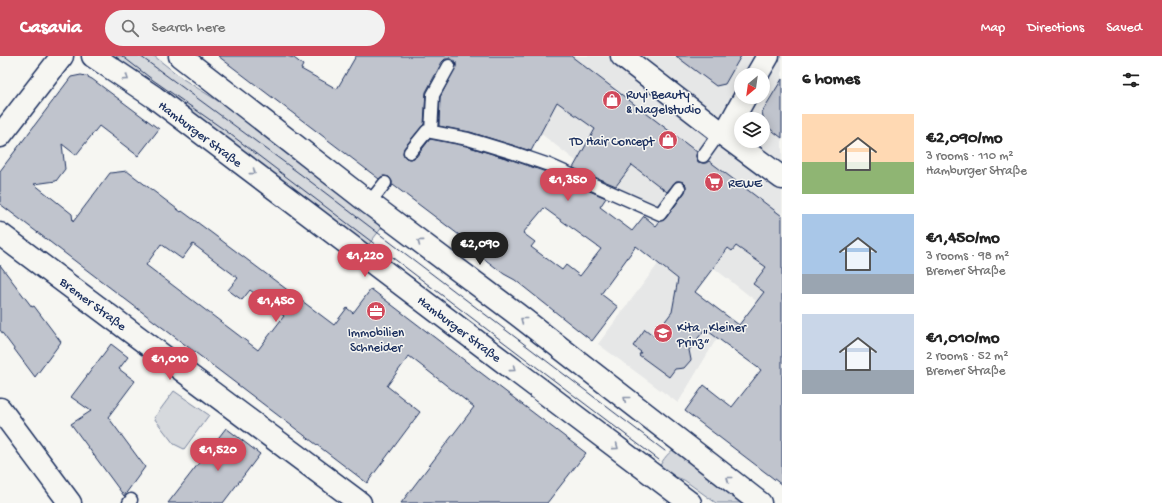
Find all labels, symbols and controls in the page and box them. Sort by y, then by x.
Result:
search box [105,10,385,46]
text: Casavia [20,17,81,40]
icon: search [119,17,141,39]
text: Search here [151,19,225,37]
text: Map [981,20,1005,37]
text: Directions [1027,20,1084,37]
text: Saved [1106,20,1142,37]
north arrow [734,68,770,104]
map controls [734,68,770,148]
icon: filters [1120,69,1142,91]
text: 6 homes [802,70,860,90]
one-way arrow [122,73,129,81]
place label: Ruyi Beauty & Nagelstudio [626,88,701,118]
shop icon: Ruyi Beauty & Nagelstudio [601,89,623,111]
street label: Hamburger Straße [155,99,245,172]
button: layers [734,112,770,148]
shop icon: TD Hair Concept [657,129,679,151]
text: €2,090/mo [926,129,1003,149]
icon: home [834,130,882,178]
place label: TD Hair Concept [569,135,656,150]
text: 3 rooms · 110 m² [926,149,1014,164]
text: Hamburger Straße [926,164,1027,179]
one-way arrow [248,167,255,174]
pin: €1,350 [535,168,601,202]
supermarket icon: REWE [703,171,725,193]
text: €1,350 [549,173,587,188]
place label: REWE [728,177,763,192]
text: €1,450/mo [926,229,1000,249]
icon: home [834,230,882,278]
pin: €2,090 [447,232,513,266]
text: €2,090 [460,237,500,252]
one-way arrow [417,239,424,246]
pin: €1,220 [332,244,398,278]
text: €1,220 [346,249,384,264]
text: 3 rooms · 98 m² [926,249,1009,264]
text: Bremer Straße [926,264,1005,279]
street label: Bremer Straße [55,275,129,335]
pin: €1,450 [243,289,309,323]
text: €1,450 [257,294,295,309]
street label: Hamburger Straße [414,294,504,367]
office icon: Immobilien Schneider [365,300,387,322]
one-way arrow [521,318,528,325]
place label: Kita „Kleiner Prinz“ [676,321,747,351]
school or university icon: Kita „Kleiner Prinz“ [652,322,674,344]
place label: Immobilien Schneider [348,326,405,356]
text: €1,010/mo [926,329,999,349]
icon: home [834,330,882,378]
pin: €1,010 [137,347,203,381]
text: 2 rooms · 52 m² [926,349,1008,364]
text: €1,010 [151,352,189,367]
one-way arrow [508,364,515,371]
text: Bremer Straße [926,364,1005,379]
one-way arrow [624,397,631,404]
pin: €1,520 [185,438,251,472]
one-way arrow [612,442,619,449]
text: €1,520 [199,443,237,458]
one-way arrow [726,477,733,484]

